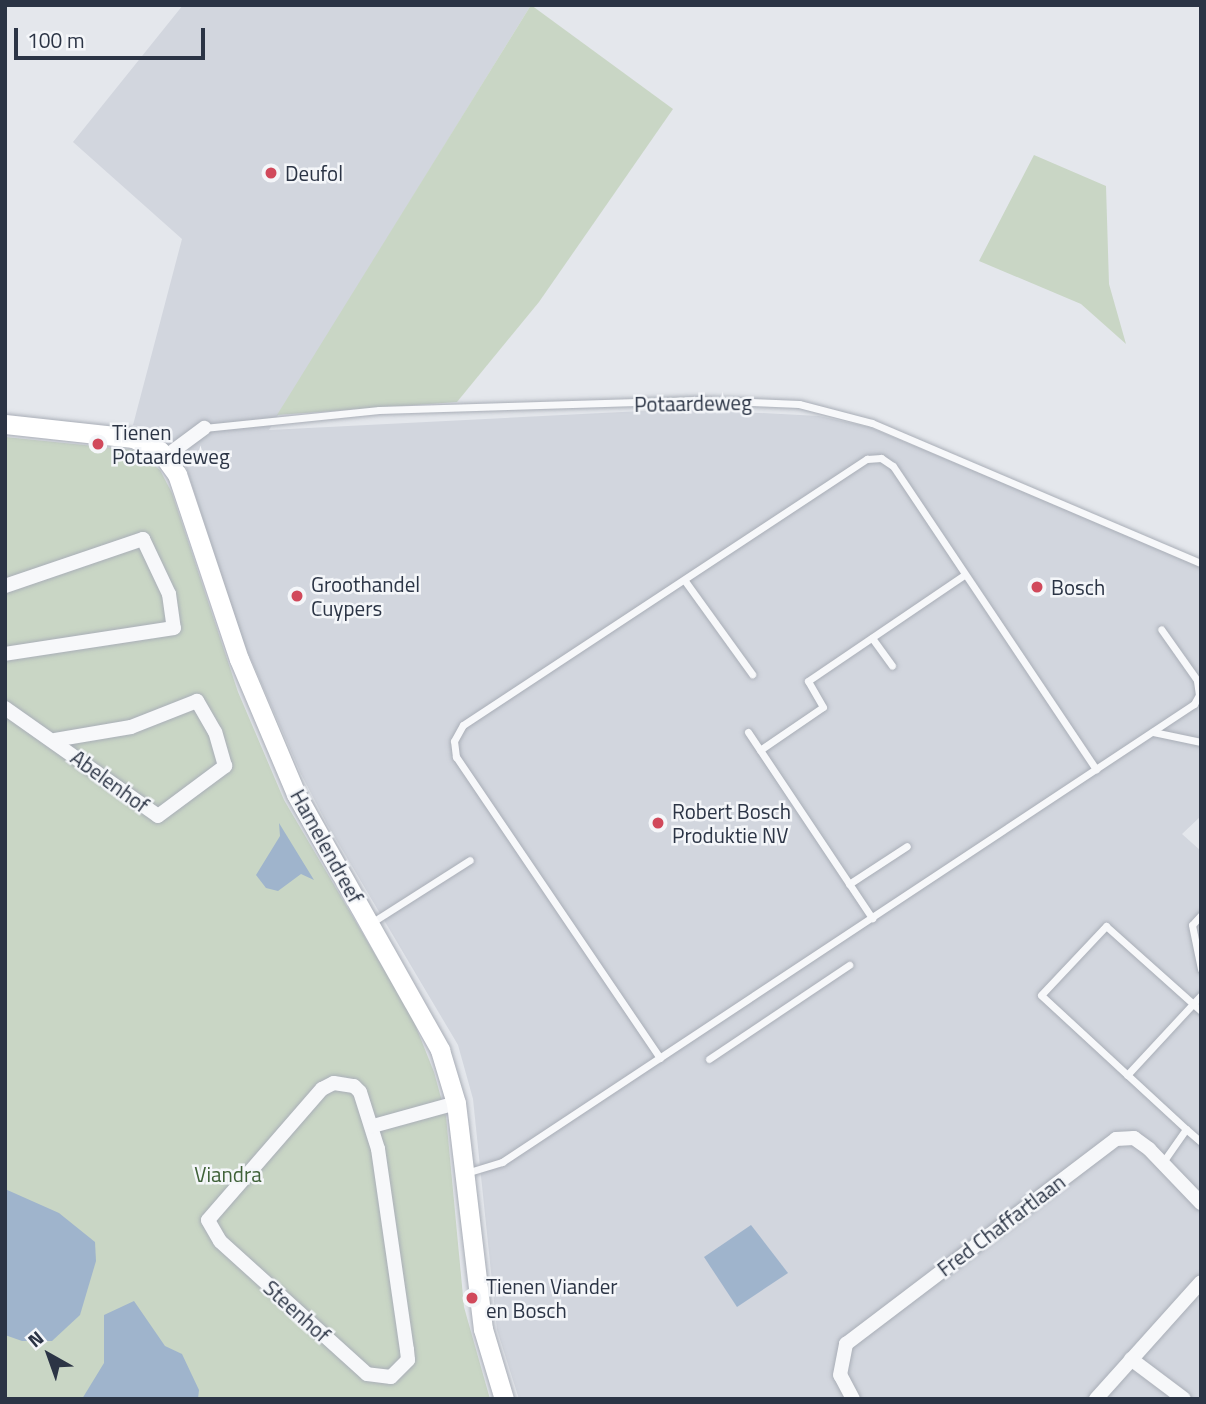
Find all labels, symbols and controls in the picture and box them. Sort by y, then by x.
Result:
scale bar [18,14,208,58]
text: 100 m [27,24,84,56]
place label: Deufol [285,160,343,186]
marker: Deufol [263,165,279,181]
street label: Potaardeweg [634,389,752,417]
place label: Tienen Potaardeweg [112,419,230,469]
marker: Tienen Potaardeweg [90,436,106,452]
place label: Groothandel Cuypers [311,571,420,621]
place label: Bosch [1051,574,1105,600]
marker: Bosch [1029,579,1045,595]
marker: Groothandel Cuypers [289,588,305,604]
street label: Abelenhof [66,744,154,818]
street label: Hamelendreef [285,785,369,907]
place label: Robert Bosch Produktie NV [672,798,791,848]
marker: Robert Bosch Produktie NV [650,815,666,831]
park label: Viandra [194,1161,262,1187]
street label: Fred Chaffartlaan [932,1169,1070,1281]
place label: Tienen Viander en Bosch [486,1273,618,1323]
street label: Steenhof [259,1275,335,1347]
marker: Tienen Viander en Bosch [464,1290,480,1306]
north arrow [14,1320,84,1390]
text: N [21,1323,50,1354]

